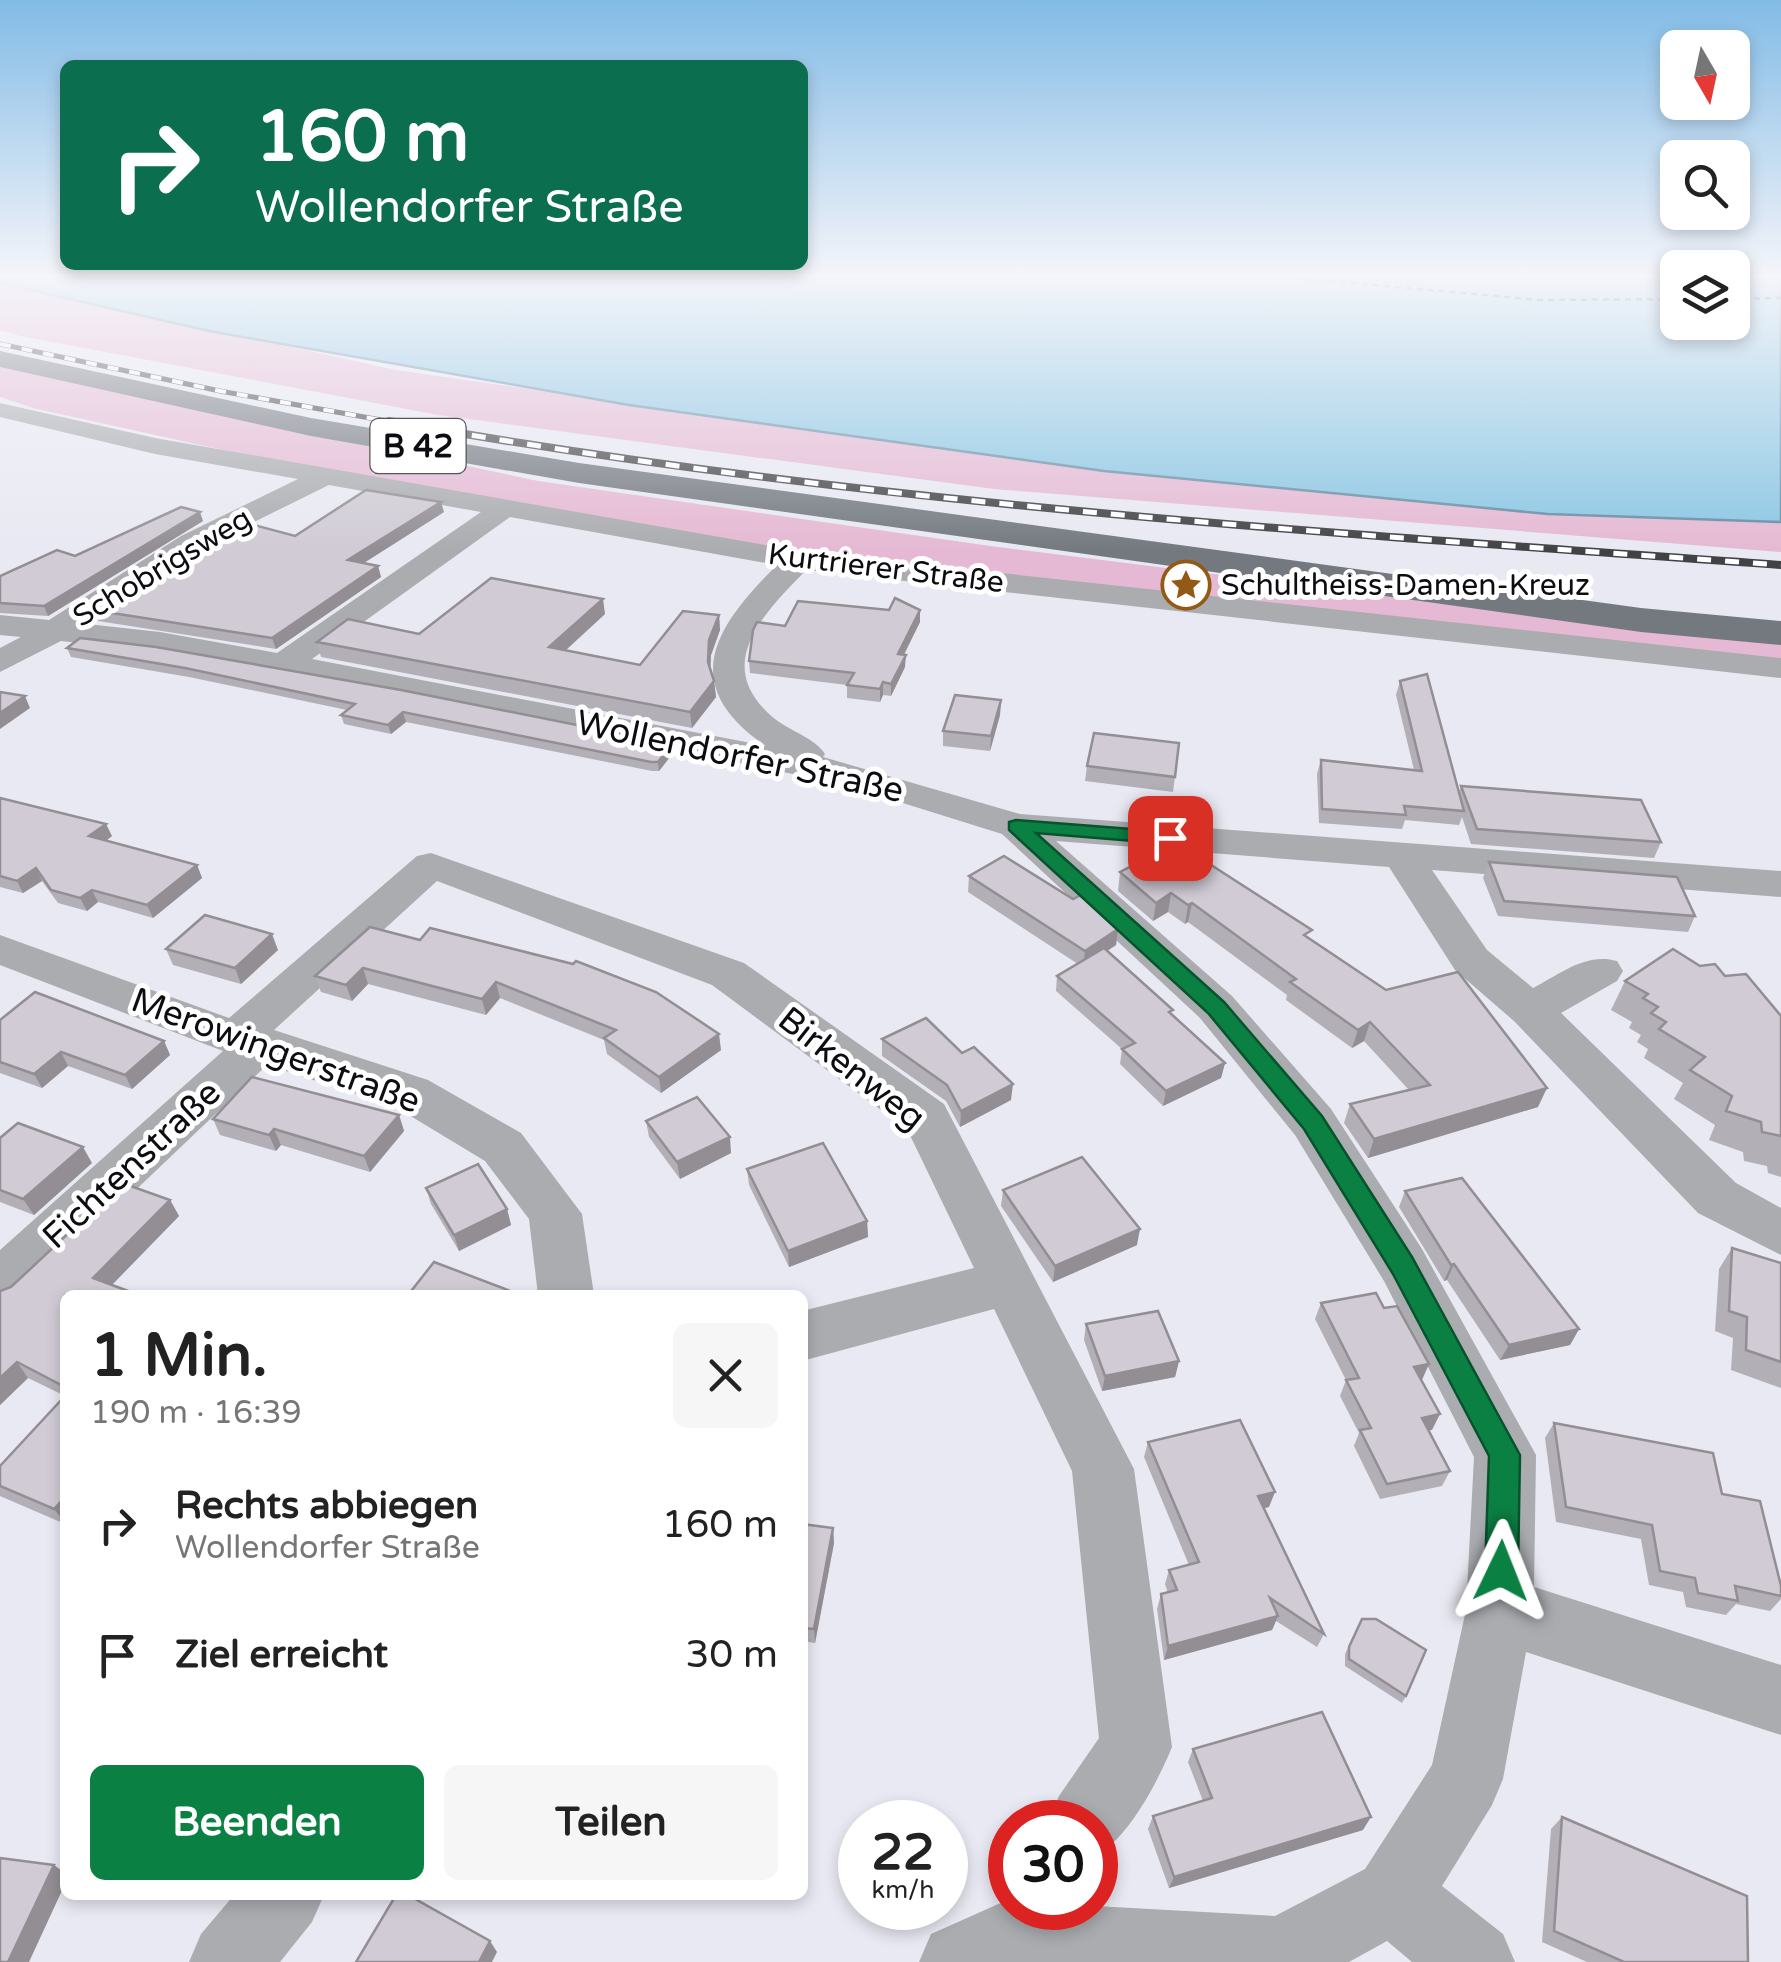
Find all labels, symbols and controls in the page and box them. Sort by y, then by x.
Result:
north arrow [1660,30,1750,120]
map controls [1660,30,1750,340]
text: 160 m [255,96,469,180]
icon: right [90,100,220,230]
button: search [1660,140,1750,230]
text: Wollendorfer Straße [255,181,684,235]
button: layers [1660,250,1750,340]
road number: B 42 [370,419,466,473]
street label: Schobrigsweg [66,500,258,635]
street label: Kurtrierer Straße [766,536,1006,601]
place icon: Schultheiss-Damen-Kreuz [1160,559,1212,611]
place label: Schultheiss-Damen-Kreuz [1221,567,1590,604]
street label: Wollendorfer Straße [572,702,907,812]
pin [1128,796,1213,881]
icon: arrive [1143,811,1198,866]
street label: Merowingerstraße [126,979,426,1123]
street label: Birkenweg [769,998,933,1139]
street label: Fichtenstraße [34,1072,229,1258]
text: 1 Min. [90,1320,268,1392]
button: close [673,1323,778,1428]
text: 190 m · 16:39 [90,1394,302,1432]
text: Rechts abbiegen [175,1483,478,1529]
icon: right [90,1498,145,1553]
text: 160 m [662,1502,778,1548]
position arrow [1449,1519,1553,1623]
text: Wollendorfer Straße [175,1529,480,1567]
icon: arrive [90,1628,145,1683]
text: Ziel erreicht [175,1632,388,1678]
text: 30 m [686,1632,778,1678]
button: Beenden [90,1765,424,1880]
button: Teilen [444,1765,778,1880]
speed limit sign: 30 [988,1800,1118,1930]
text: 22 [872,1823,934,1883]
text: km/h [872,1875,934,1905]

